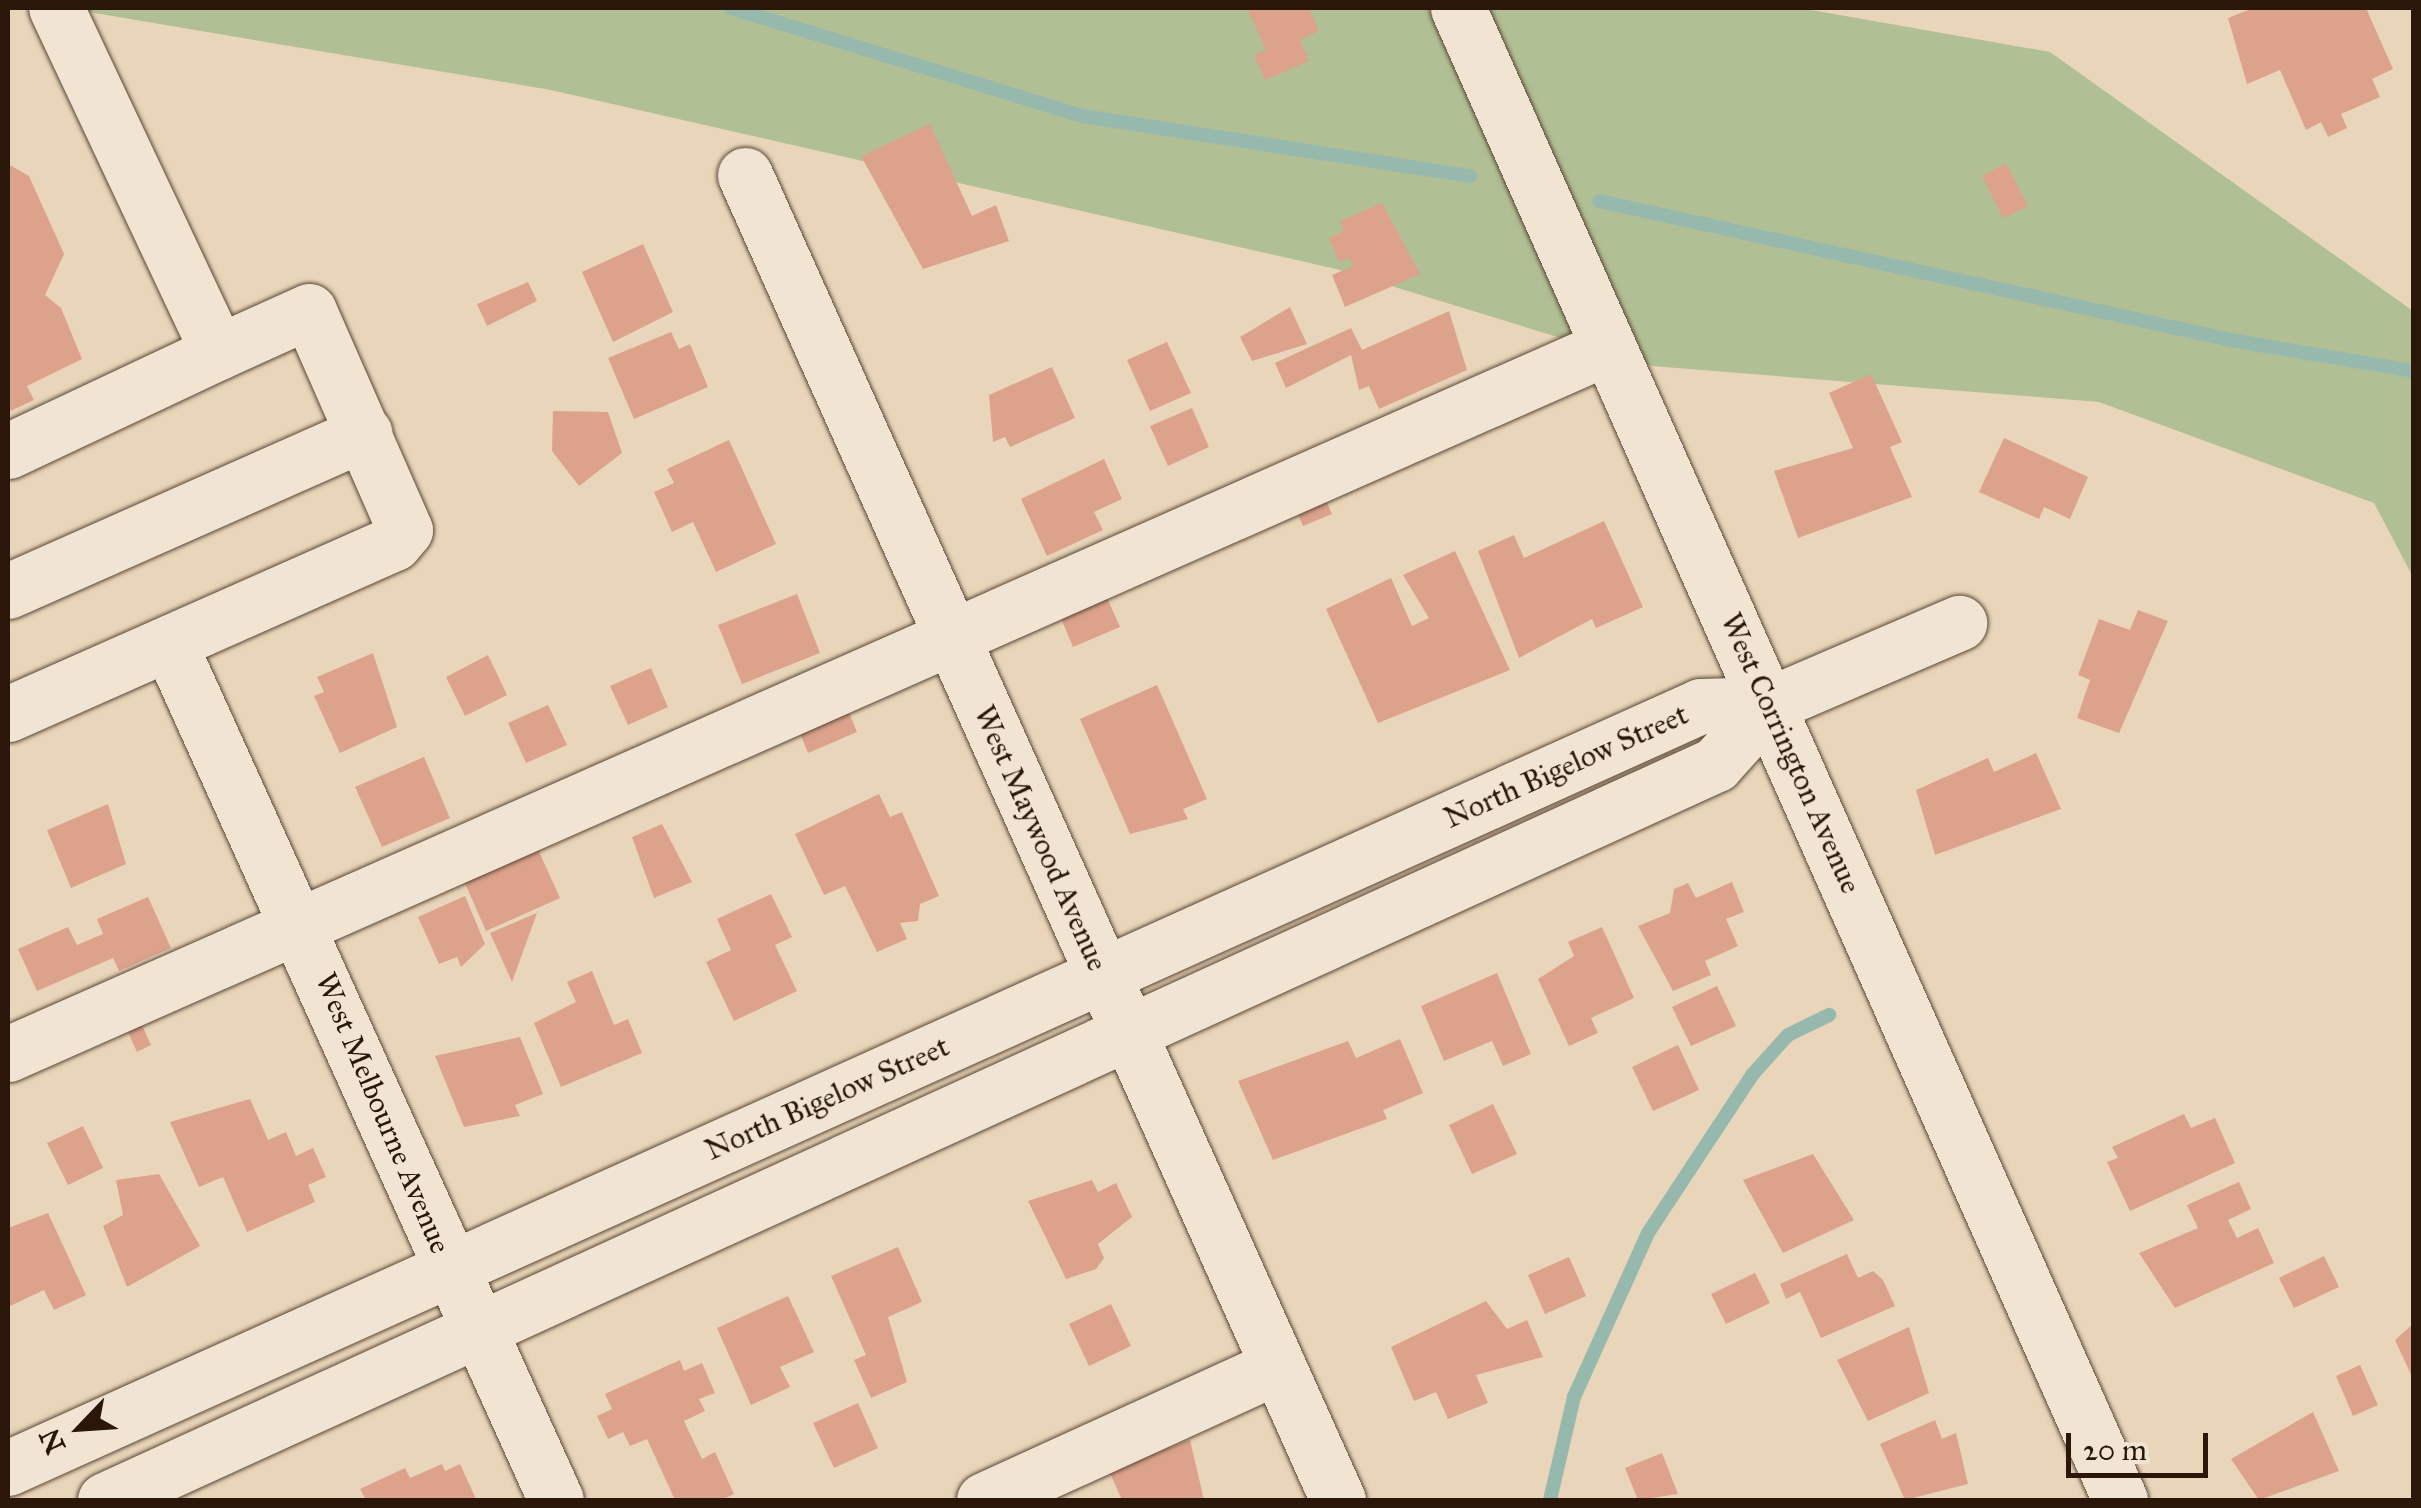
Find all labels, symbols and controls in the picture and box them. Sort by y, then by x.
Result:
street label: West Corrington Avenue [1713,607,1869,899]
street label: North Bigelow Street [1438,696,1694,836]
street label: West Maywood Avenue [966,700,1116,976]
street label: West Melbourne Avenue [308,967,458,1259]
street label: North Bigelow Street [699,1028,955,1168]
north arrow [30,1378,130,1478]
scale bar [2071,1413,2214,1475]
text: N [31,1423,73,1459]
text: 20 m [2083,1432,2147,1468]

